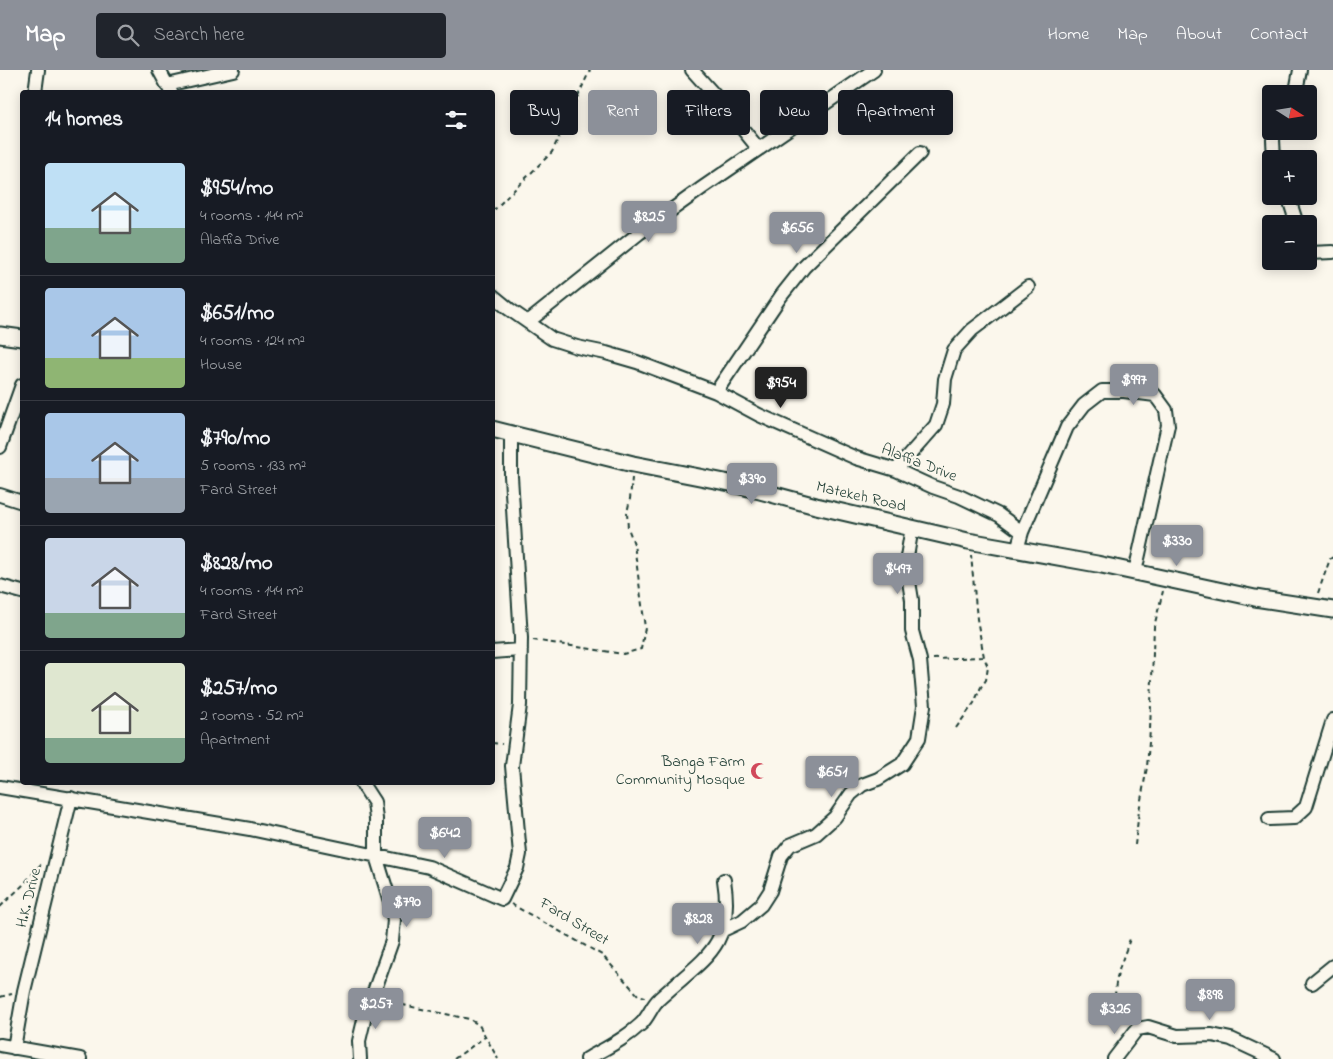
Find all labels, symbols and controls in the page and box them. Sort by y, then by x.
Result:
search box [96,13,446,58]
text: Map [25,18,66,53]
icon: search [114,21,142,49]
text: Search here [154,22,245,49]
text: Home [1048,22,1089,48]
text: Map [1117,22,1148,48]
text: About [1176,22,1222,48]
text: Contact [1250,22,1308,48]
north arrow [1262,85,1318,140]
map controls [1262,85,1317,270]
chip: Buy [510,90,578,135]
chip: Rent [588,90,657,135]
chip: Filters [667,90,750,135]
chip: New [760,90,828,135]
chip: Apartment [838,90,953,135]
text: 14 homes [45,105,123,135]
icon: filters [442,106,470,134]
button: + [1262,150,1317,205]
text: $954/mo [200,174,273,204]
icon: home [85,183,145,243]
pin: $825 [619,200,679,243]
text: 4 rooms · 144 m² [200,204,304,228]
text: $825 [633,205,665,229]
pin: $656 [767,212,827,254]
button: − [1262,215,1317,270]
text: $656 [781,216,813,240]
text: Alaffia Drive [200,228,280,252]
text: $651/mo [200,299,274,329]
icon: home [85,308,145,368]
text: 4 rooms · 124 m² [200,329,305,353]
text: House [200,353,242,377]
pin: $997 [1104,364,1164,406]
pin: $954 [751,366,811,409]
text: $997 [1121,368,1147,392]
text: $954 [766,371,796,395]
text: $790/mo [200,424,270,454]
icon: home [85,433,145,493]
street label: Alaffia Drive [878,438,961,489]
text: 5 rooms · 133 m² [200,454,306,478]
pin: $390 [722,462,782,505]
text: $390 [738,467,766,491]
street label: Matekeh Road [814,475,908,519]
text: Fard Street [200,478,277,502]
pin: $330 [1147,524,1207,567]
text: $330 [1162,529,1192,553]
text: $828/mo [200,549,273,579]
pin: $497 [868,552,928,595]
text: $497 [884,557,912,581]
icon: home [85,558,145,618]
text: 4 rooms · 144 m² [200,579,304,603]
text: Fard Street [200,603,277,627]
text: $257/mo [200,674,278,704]
icon: home [85,683,145,743]
text: 2 rooms · 52 m² [200,704,304,728]
text: Apartment [200,728,270,752]
place label: Banga Farm Community Mosque [616,750,746,792]
pin: $651 [802,756,862,798]
text: $651 [817,760,847,784]
mosque icon: Banga Farm Community Mosque [749,761,769,781]
pin: $642 [415,816,475,859]
text: $642 [429,821,461,845]
street label: H.K. Drive [10,865,48,930]
pin: $790 [377,886,437,928]
text: $790 [393,890,421,914]
street label: Fard Street [534,891,614,953]
pin: $828 [668,902,728,945]
text: $828 [683,907,713,931]
pin: $898 [1180,978,1240,1021]
text: $898 [1197,983,1223,1007]
pin: $257 [346,988,406,1030]
text: $257 [359,992,393,1016]
pin: $326 [1085,992,1145,1035]
text: $326 [1099,997,1131,1021]

